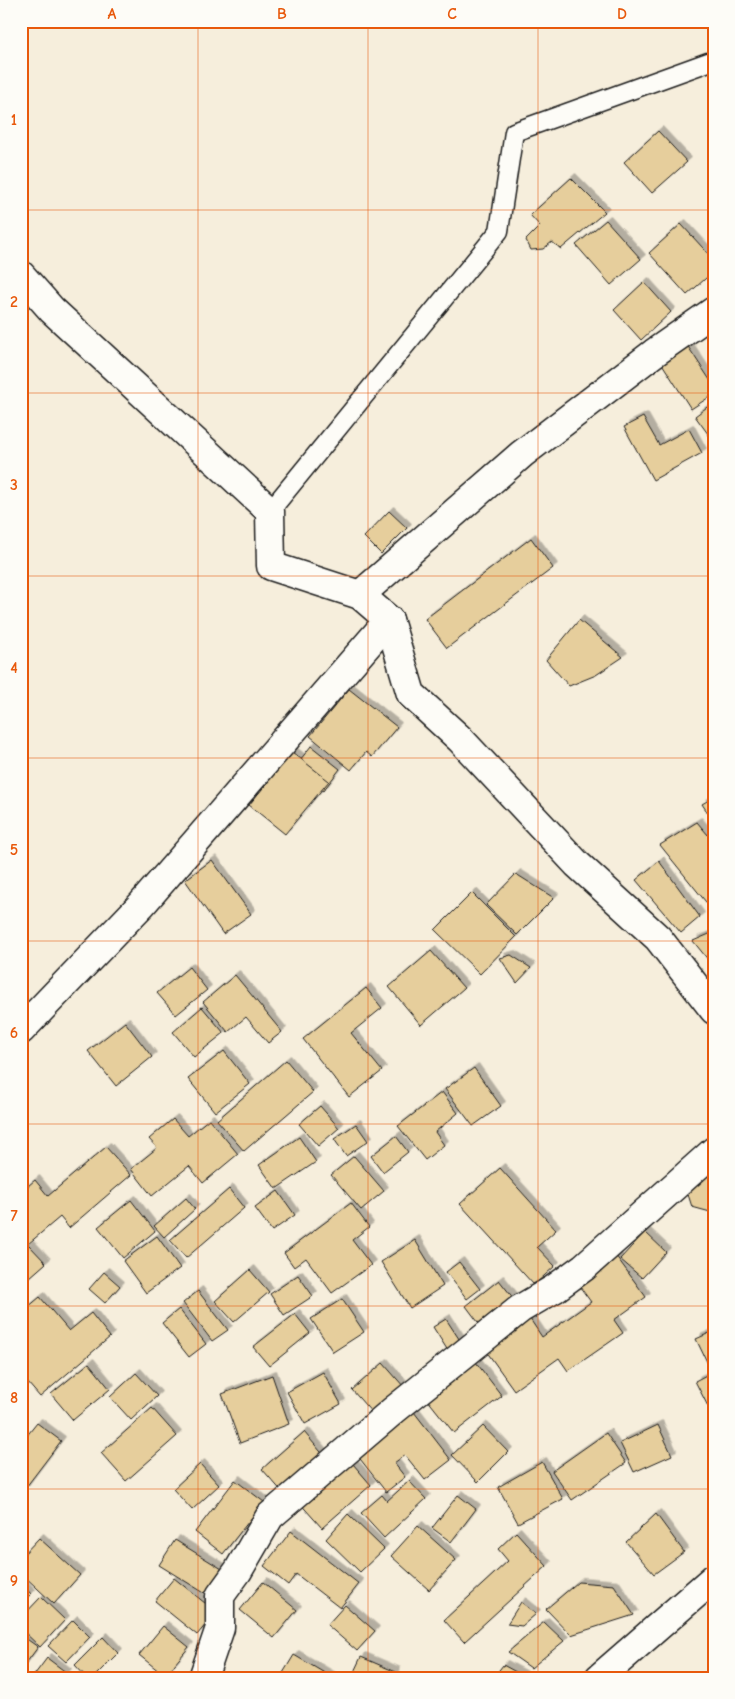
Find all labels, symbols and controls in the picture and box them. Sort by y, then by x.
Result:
text: A [108,5,117,23]
text: B [277,5,287,23]
text: C [447,5,457,23]
text: D [617,5,627,23]
text: 1 [11,111,17,129]
text: 2 [10,293,18,311]
text: 3 [10,476,18,494]
text: 4 [10,659,18,677]
text: 5 [10,841,18,859]
text: 6 [10,1024,18,1042]
text: 7 [10,1207,18,1225]
text: 8 [10,1389,18,1407]
text: 9 [10,1572,18,1590]

